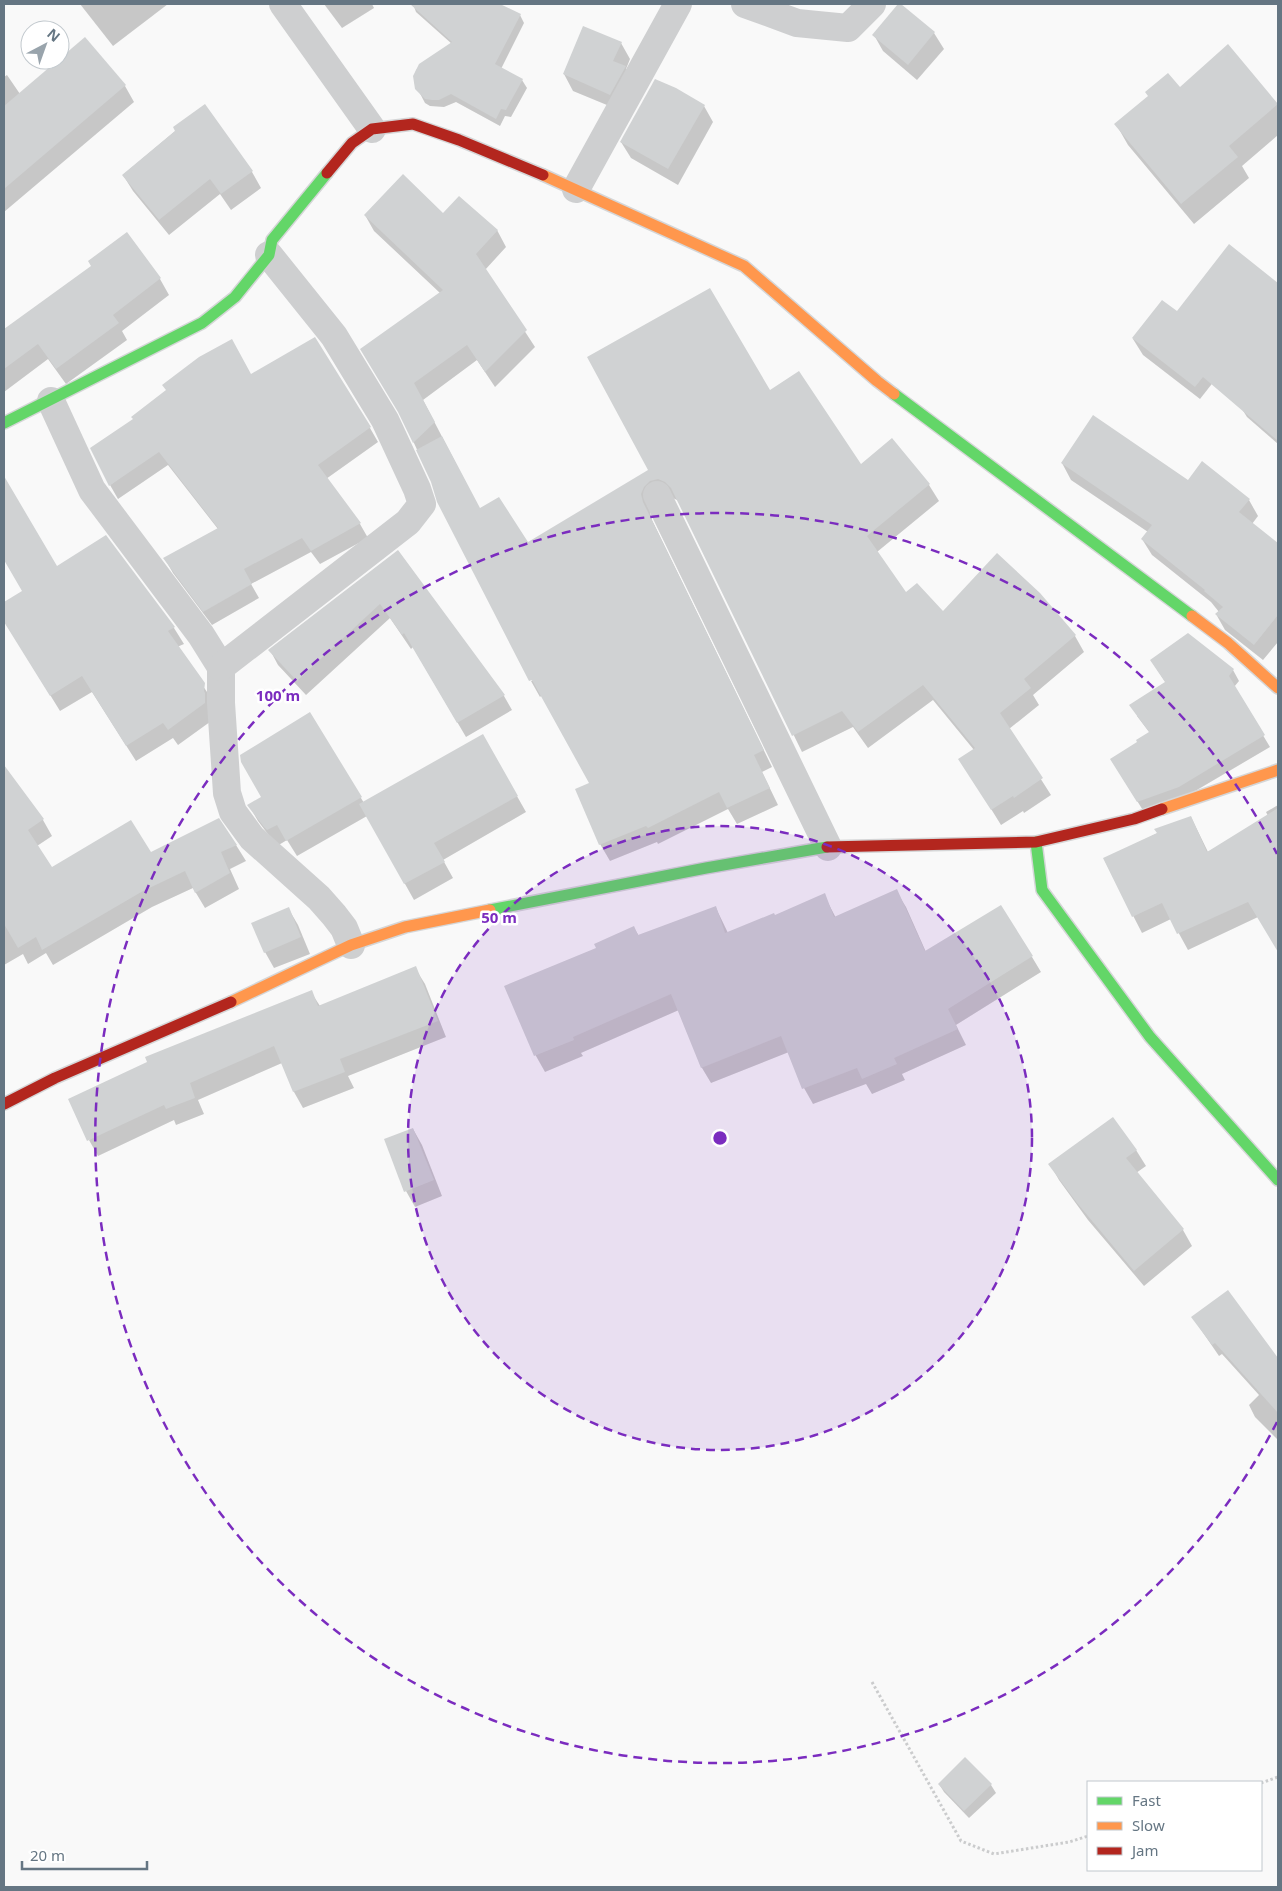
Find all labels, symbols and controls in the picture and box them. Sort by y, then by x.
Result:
north arrow [20,20,70,70]
text: N [43,24,64,46]
text: 100 m [256,685,300,705]
text: 50 m [481,907,517,927]
centre of rings [711,1129,729,1147]
legend [1087,1781,1262,1871]
text: Fast [1132,1790,1161,1810]
text: Slow [1132,1815,1165,1835]
scale bar [22,1838,148,1870]
text: Jam [1130,1840,1159,1860]
text: 20 m [30,1845,65,1865]

